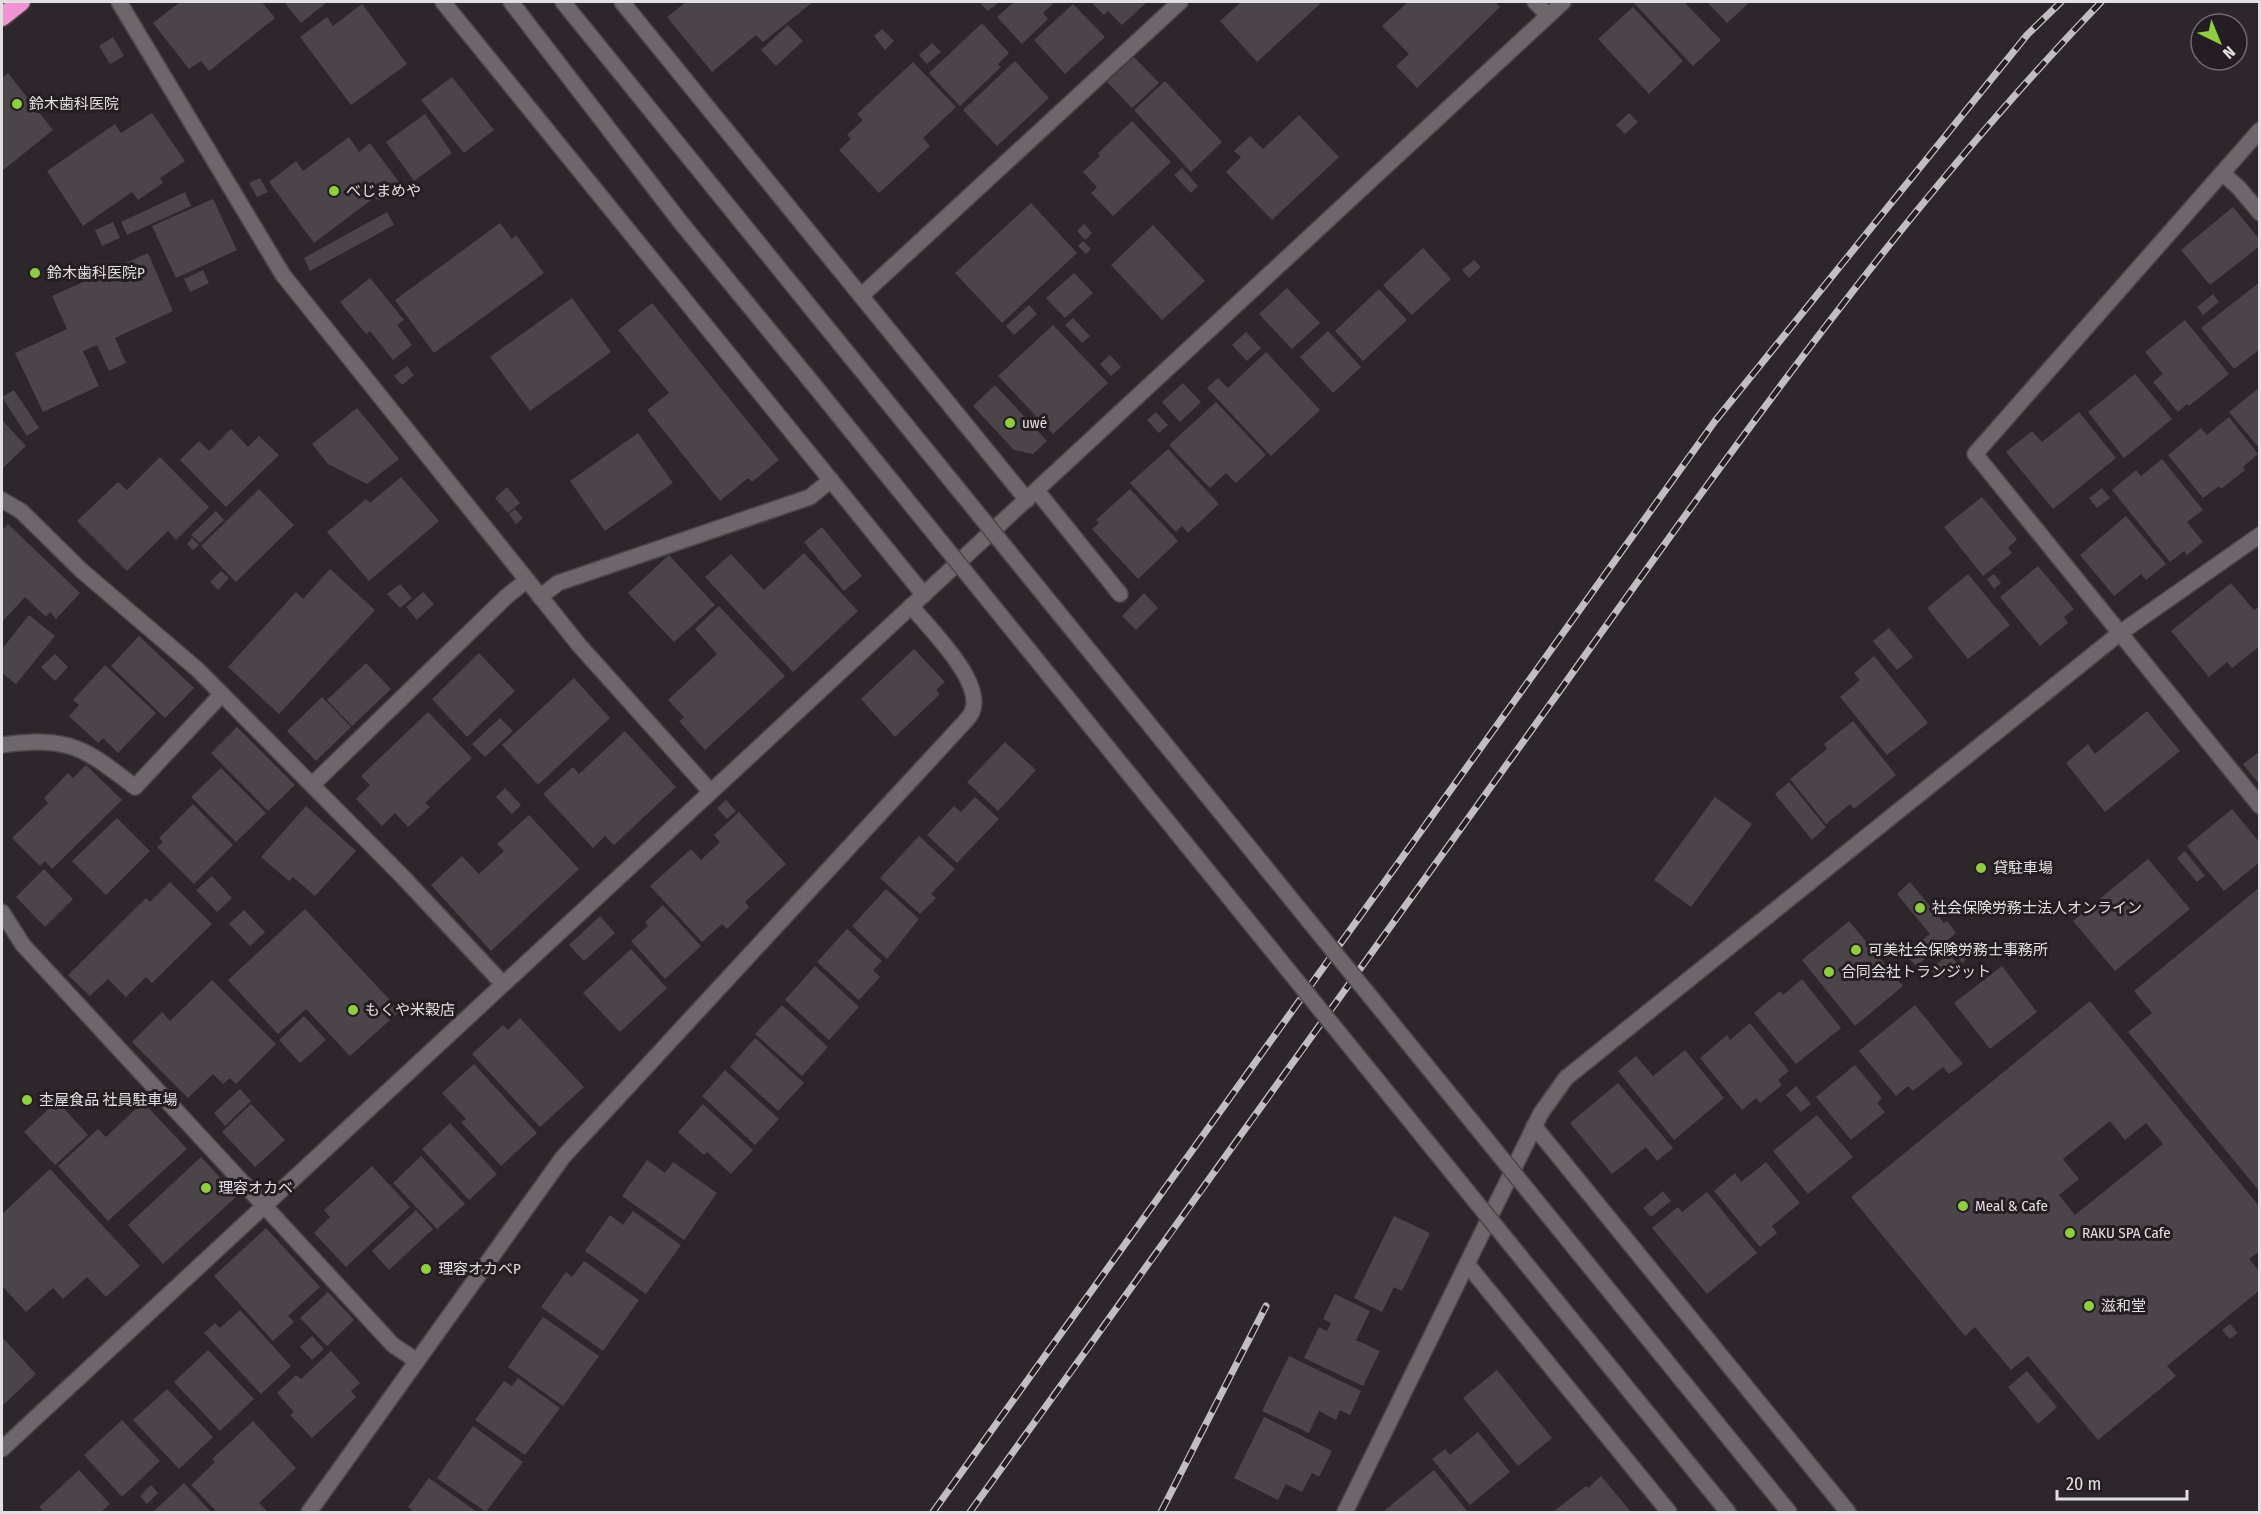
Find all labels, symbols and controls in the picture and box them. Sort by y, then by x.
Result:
north arrow [2189,12,2249,72]
text: N [2219,42,2239,63]
place label: 鈴木歯科医院 [29,95,119,113]
marker: 鈴木歯科医院 [10,97,24,111]
place label: べじまめや [346,182,421,200]
marker: べじまめや [327,184,341,198]
place label: 鈴木歯科医院P [47,264,145,282]
marker: 鈴木歯科医院P [28,266,42,280]
place label: uwé [1022,414,1047,432]
marker: uwé [1003,416,1017,430]
place label: 貸駐車場 [1993,859,2053,877]
marker: 貸駐車場 [1974,861,1988,875]
place label: 社会保険労務士法人オンライン [1932,899,2142,917]
marker: 社会保険労務士法人オンライン [1913,901,1927,915]
place label: 可美社会保険労務士事務所 [1868,941,2048,959]
marker: 可美社会保険労務士事務所 [1849,943,1863,957]
place label: 合同会社トランジット [1841,963,1991,981]
marker: 合同会社トランジット [1822,965,1836,979]
place label: もくや米穀店 [365,1001,455,1019]
marker: もくや米穀店 [346,1003,360,1017]
place label: 杢屋食品 社員駐車場 [39,1091,178,1109]
marker: 杢屋食品 社員駐車場 [20,1093,34,1107]
place label: 理容オカベ [218,1179,293,1197]
marker: 理容オカベ [199,1181,213,1195]
place label: Meal & Cafe [1975,1197,2048,1215]
marker: Meal & Cafe [1956,1199,1970,1213]
place label: RAKU SPA Cafe [2082,1224,2171,1242]
marker: RAKU SPA Cafe [2063,1226,2077,1240]
place label: 理容オカベP [438,1260,521,1278]
marker: 理容オカベP [419,1262,433,1276]
place label: 滋和堂 [2101,1297,2146,1315]
marker: 滋和堂 [2082,1299,2096,1313]
scale bar [2057,1463,2188,1501]
text: 20 m [2066,1473,2101,1495]

